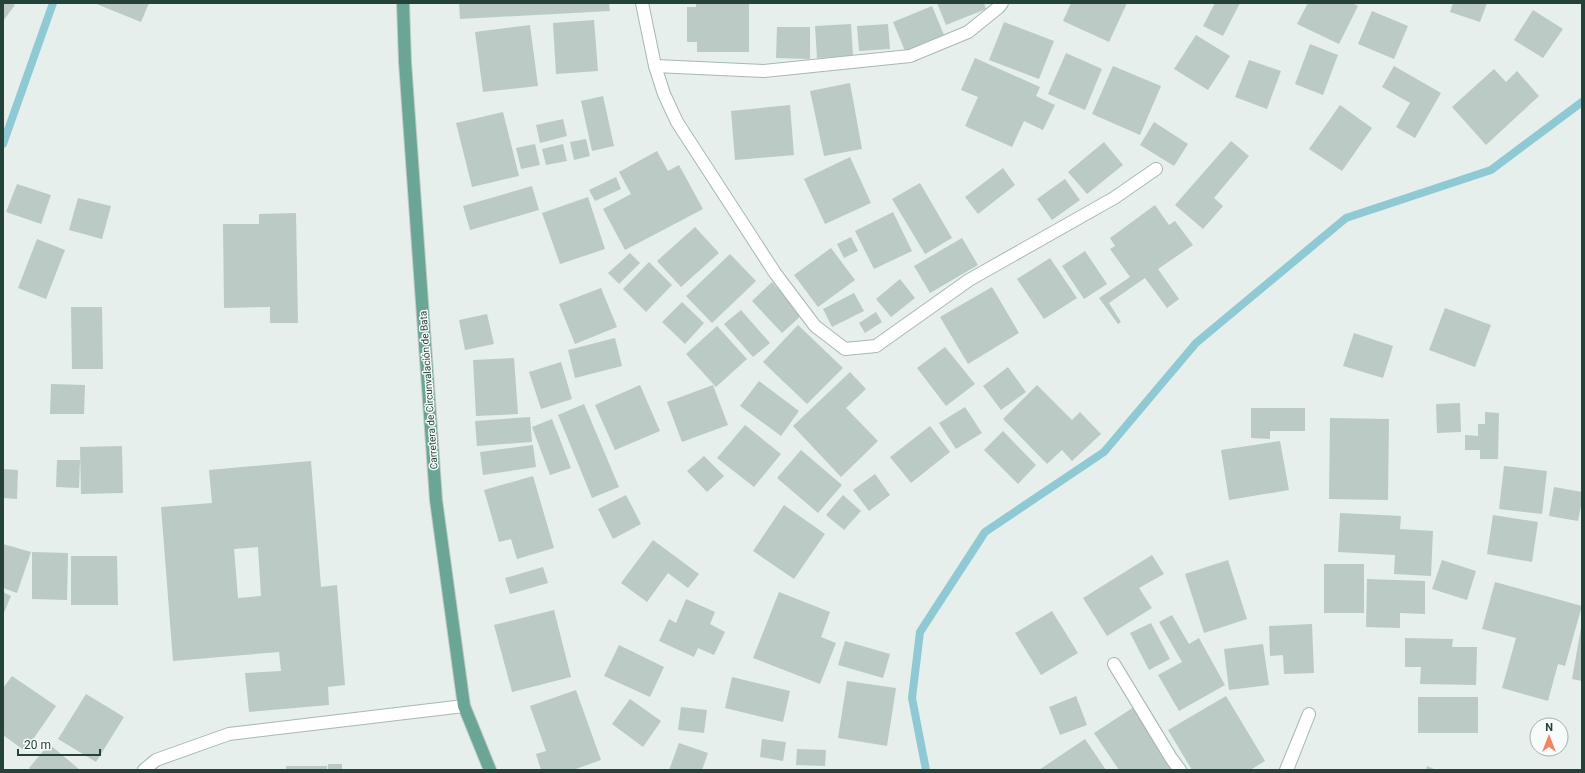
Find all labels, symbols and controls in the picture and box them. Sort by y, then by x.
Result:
street label: Carretera de Circunvalación de Bata [417,310,440,470]
north arrow [1529,717,1569,757]
text: N [1545,721,1553,734]
scale bar [18,731,100,757]
text: 20 m [24,738,51,752]

